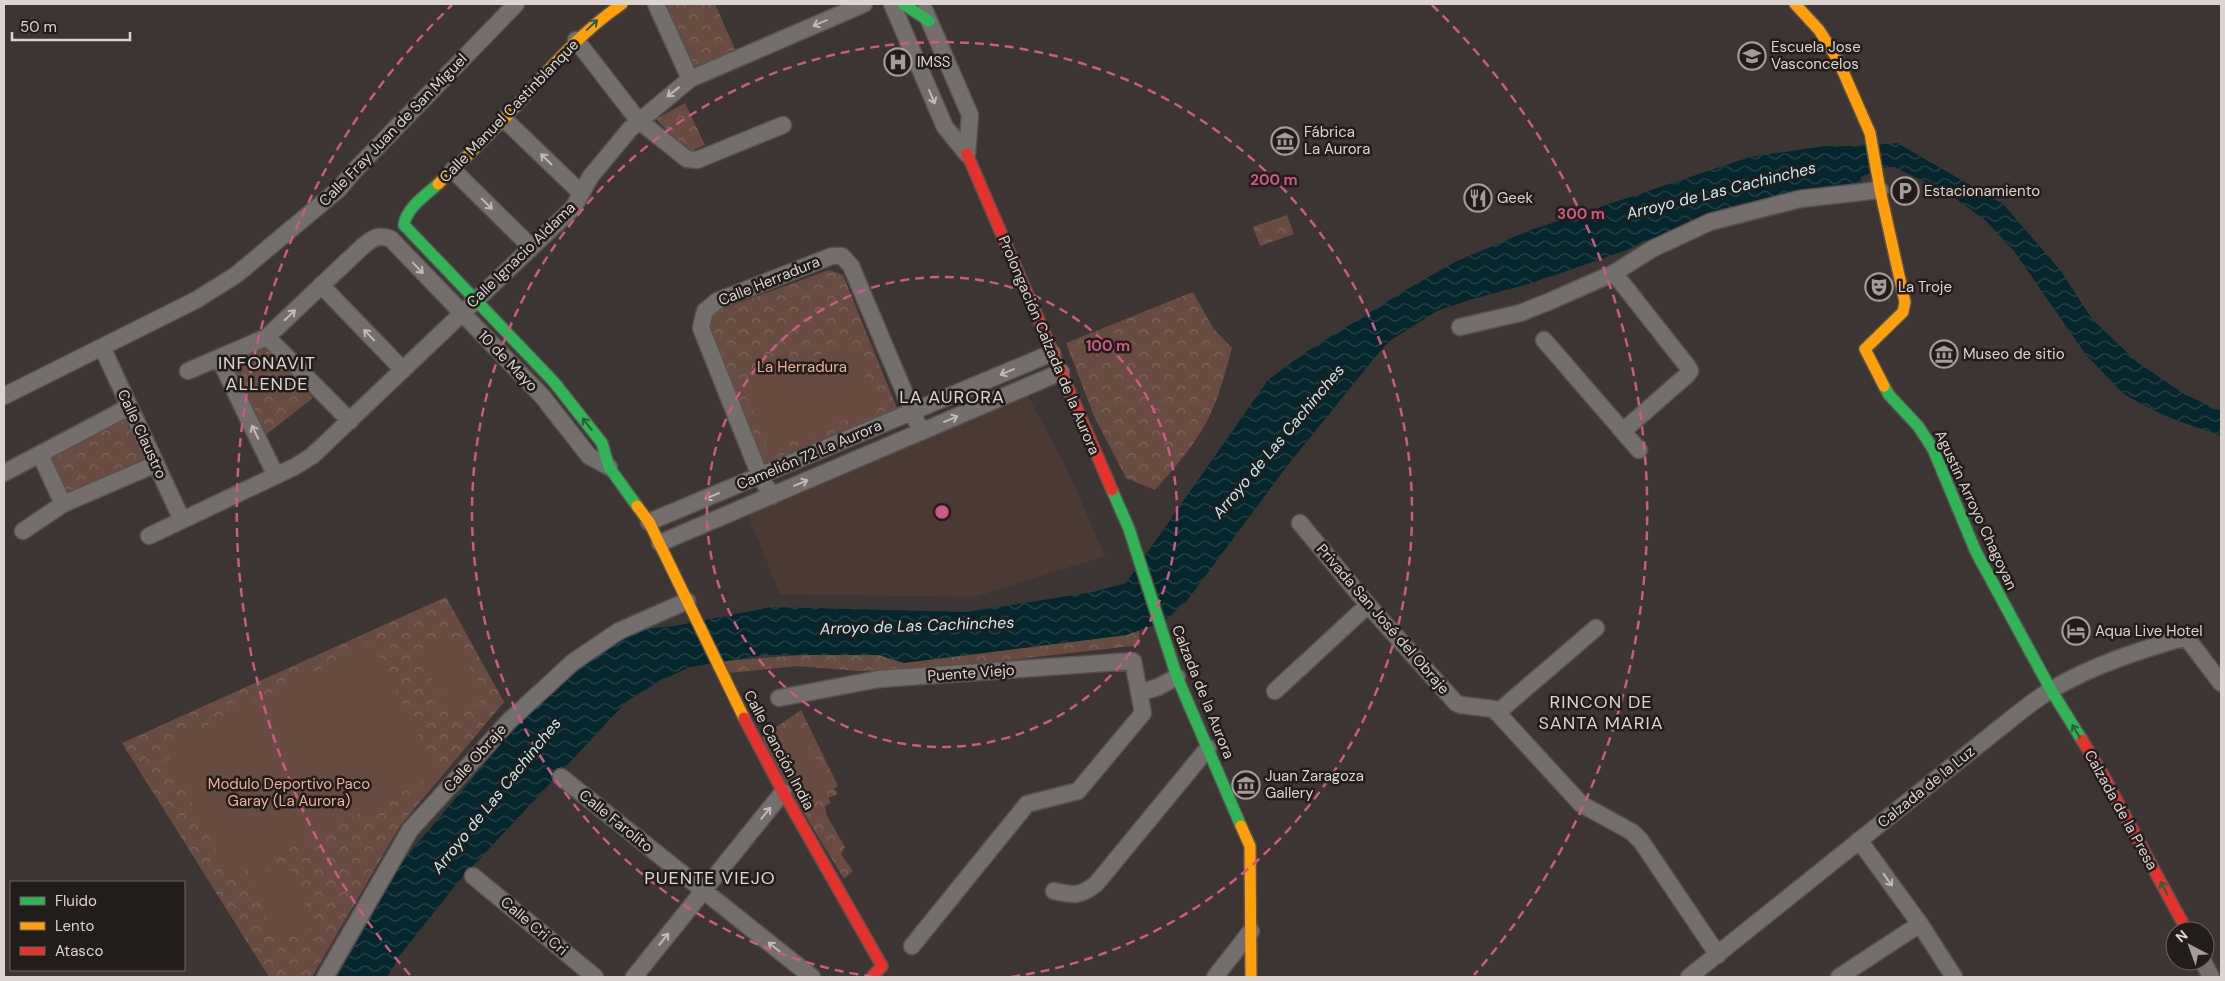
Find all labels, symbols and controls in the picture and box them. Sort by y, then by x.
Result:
scale bar [12,10,130,42]
text: 50 m [20,17,57,37]
one-way arrow [586,19,598,31]
one-way arrow [812,20,827,29]
street label: Calle Manuel Castinblanque [435,35,583,187]
place label: Escuela Jose Vasconcelos [1771,37,1861,74]
school or university icon: Escuela Jose Vasconcelos [1737,41,1767,71]
hospital icon: IMSS [883,47,913,77]
street label: Calle Fray Juan de San Miguel [315,49,471,211]
place label: IMSS [917,52,951,72]
one-way arrow [667,87,680,98]
one-way arrow [927,89,937,104]
place label: Fábrica La Aurora [1304,122,1370,159]
museum icon: Fábrica La Aurora [1270,126,1300,156]
one-way arrow [540,153,553,165]
water label: Arroyo de Las Cachinches [1623,157,1818,224]
text: 200 m [1250,170,1298,190]
parking icon: Estacionamiento [1890,176,1920,206]
place label: Estacionamiento [1924,181,2040,201]
restaurant icon: Geek [1463,183,1493,213]
place label: Geek [1497,188,1533,208]
street label: Calle Ignacio Aldama [462,198,580,312]
one-way arrow [481,198,493,210]
text: 300 m [1557,204,1605,224]
street label: Prolongación Calzada de la Aurora [994,232,1104,458]
street label: Calle Herradura [715,252,823,310]
one-way arrow [412,261,424,273]
theatre icon: La Troje [1864,272,1894,302]
place label: La Troje [1898,277,1952,297]
one-way arrow [283,309,296,321]
street label: 10 de Mayo [474,326,542,396]
one-way arrow [363,328,375,341]
text: 100 m [1086,336,1130,356]
museum icon: Museo de sitio [1929,339,1959,369]
place label: Museo de sitio [1963,344,2065,364]
district label: INFONAVIT ALLENDE [218,351,316,396]
park label: La Herradura [757,357,847,377]
water label: Arroyo de Las Cachinches [1207,360,1349,523]
one-way arrow [1000,367,1015,377]
district label: LA AURORA [899,385,1005,409]
street label: Calle Claustro [113,386,171,482]
one-way arrow [943,414,958,423]
street label: Camelión 72 La Aurora [733,415,885,495]
one-way arrow [582,418,593,431]
one-way arrow [249,425,259,440]
street label: Agustín Arroyo Chagoyan [1930,427,2022,593]
one-way arrow [793,478,808,488]
one-way arrow [705,491,720,501]
centre of rings [933,503,951,521]
street label: Privada San José del Obraje [1312,540,1454,698]
water label: Arroyo de Las Cachinches [818,612,1015,639]
hotel icon: Aqua Live Hotel [2061,616,2091,646]
place label: Aqua Live Hotel [2095,621,2203,641]
street label: Calzada de la Aurora [1167,622,1239,762]
street label: Puente Viejo [927,660,1015,686]
street label: Calle Canción India [739,687,819,813]
district label: RINCON DE SANTA MARIA [1538,690,1664,735]
water label: Arroyo de Las Cachinches [426,713,566,878]
street label: Calle Obraje [439,720,511,796]
one-way arrow [2071,725,2081,739]
street label: Calzada de la Luz [1873,742,1979,832]
street label: Calzada de la Presa [2080,746,2162,874]
place label: Juan Zaragoza Gallery [1265,766,1364,803]
museum icon: Juan Zaragoza Gallery [1231,770,1261,800]
park label: Modulo Deportivo Paco Garay (La Aurora) [208,774,370,811]
street label: Calle Farolito [575,785,657,857]
one-way arrow [761,807,772,820]
district label: PUENTE VIEJO [644,866,776,890]
one-way arrow [1883,873,1893,887]
legend [10,881,185,971]
one-way arrow [2159,881,2168,896]
text: Fluido [55,891,97,911]
street label: Calle Cri Cri [496,892,572,960]
text: Lento [55,916,94,936]
north arrow [2165,921,2215,971]
text: N [2172,926,2191,946]
one-way arrow [659,933,670,946]
text: Atasco [55,941,103,961]
one-way arrow [768,941,781,952]

